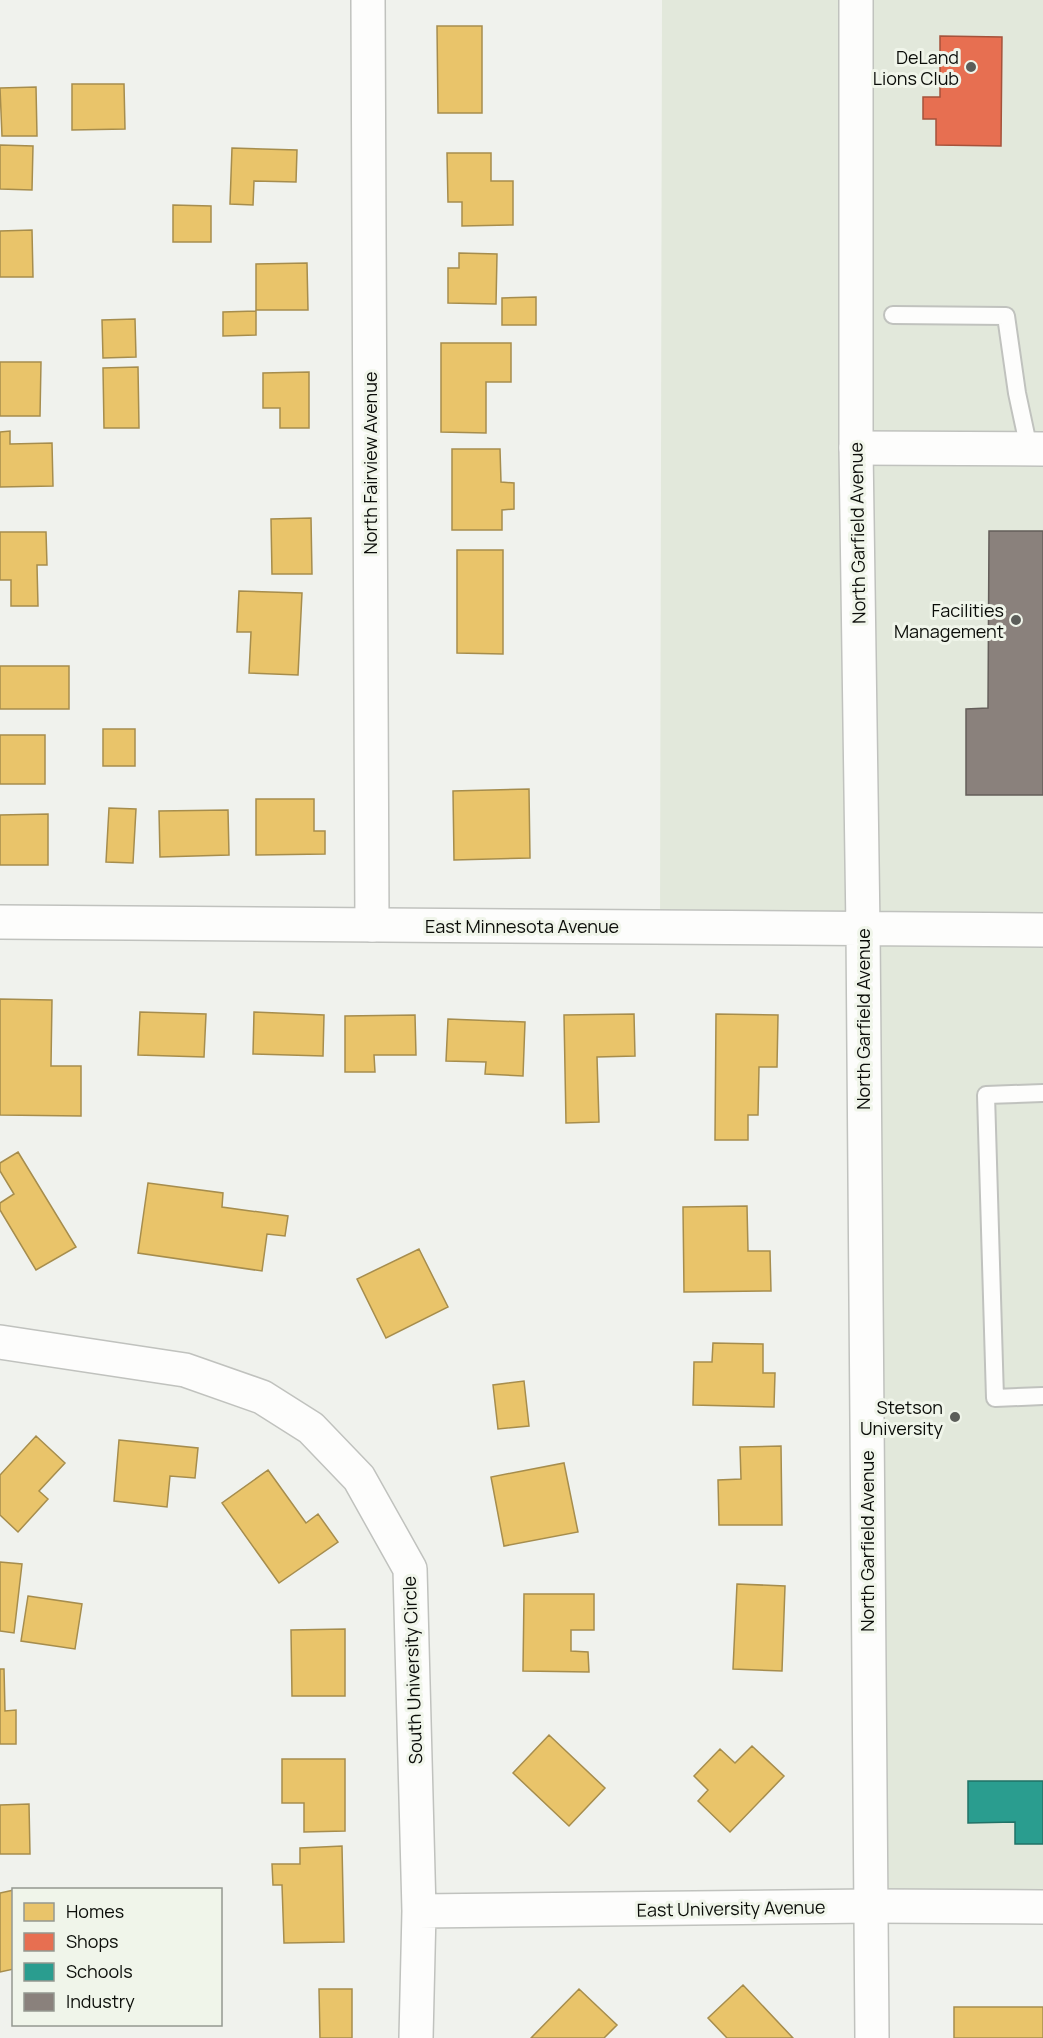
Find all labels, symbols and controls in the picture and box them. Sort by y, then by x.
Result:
place label: DeLand Lions Club [873,45,959,90]
marker: DeLand Lions Club [964,60,978,74]
street label: North Fairview Avenue [358,372,382,554]
street label: North Garfield Avenue [843,442,871,624]
place label: Facilities Management [894,598,1004,643]
marker: Facilities Management [1009,613,1023,627]
street label: East Minnesota Avenue [425,914,619,938]
street label: North Garfield Avenue [851,928,875,1110]
place label: Stetson University [860,1395,943,1440]
marker: Stetson University [948,1410,962,1424]
street label: North Garfield Avenue [855,1450,879,1632]
street label: South University Circle [397,1575,427,1765]
legend [12,1888,222,2026]
street label: East University Avenue [636,1894,826,1922]
text: Homes [66,1899,124,1923]
text: Shops [66,1929,118,1953]
text: Schools [66,1959,133,1983]
text: Industry [66,1989,135,2013]

